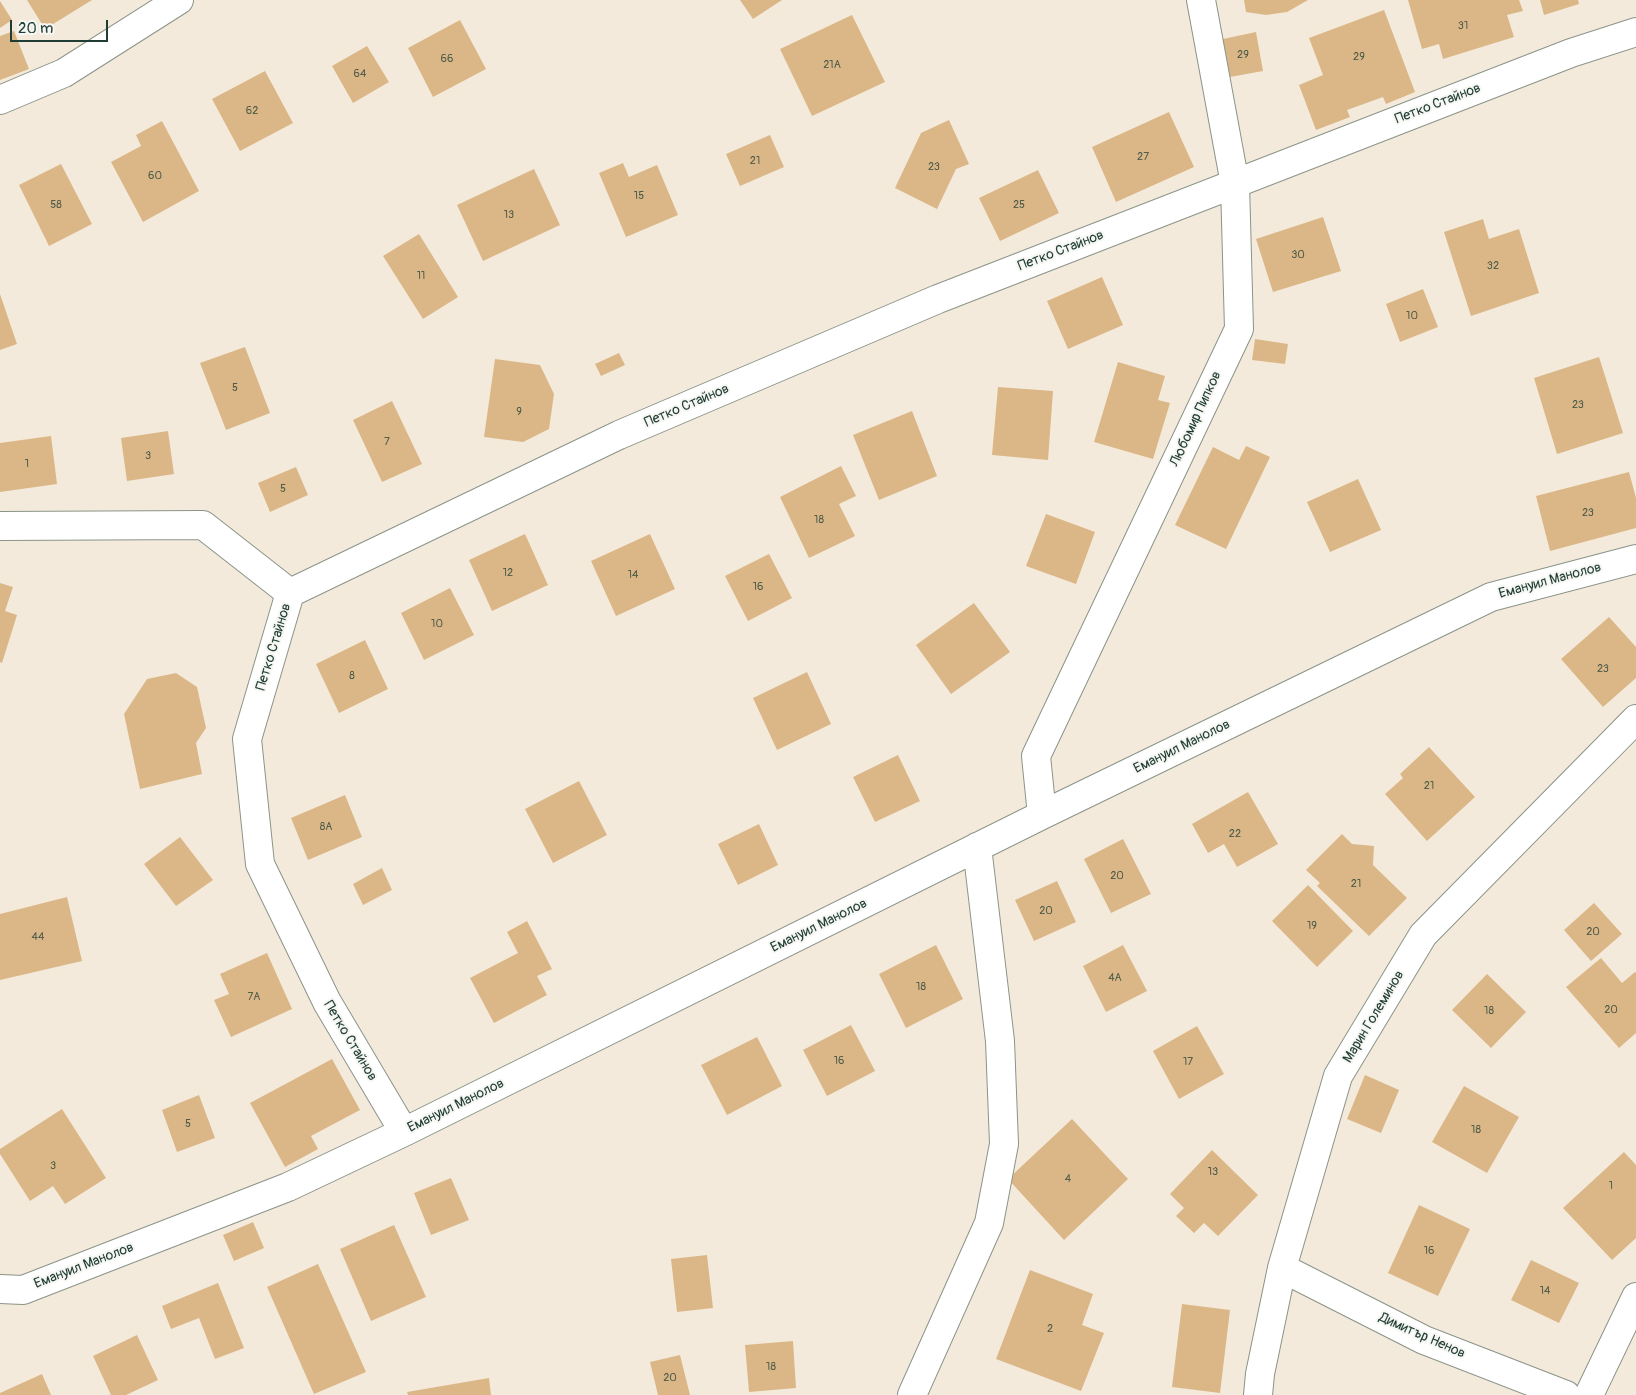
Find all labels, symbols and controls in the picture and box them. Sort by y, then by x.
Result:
scale bar [12,10,110,42]
text: 20 m [18,19,53,38]
house number: 31 [1458,19,1468,33]
house number: 29 [1237,48,1249,62]
house number: 29 [1353,50,1365,64]
house number: 66 [441,52,453,66]
house number: 21А [823,58,841,72]
house number: 64 [354,67,366,81]
street label: Петко Стайнов [1393,80,1483,128]
house number: 62 [246,104,258,118]
house number: 27 [1137,150,1149,164]
house number: 21 [750,154,760,168]
house number: 23 [928,160,940,174]
house number: 60 [148,169,162,183]
house number: 15 [634,189,644,203]
house number: 58 [50,198,62,212]
house number: 25 [1013,198,1025,212]
house number: 13 [504,208,514,222]
street label: Петко Стайнов [1016,227,1106,275]
house number: 30 [1291,248,1305,262]
house number: 32 [1487,259,1499,273]
house number: 11 [417,269,425,283]
house number: 10 [1406,309,1418,323]
street label: Любомир Пипков [1167,369,1225,469]
house number: 5 [232,381,238,395]
street label: Петко Стайнов [642,381,732,431]
house number: 23 [1572,398,1584,412]
house number: 9 [516,405,522,419]
house number: 7 [384,435,390,449]
house number: 3 [145,449,151,463]
house number: 1 [25,457,29,471]
house number: 5 [280,482,286,496]
house number: 23 [1582,506,1594,520]
house number: 18 [814,513,824,527]
street label: Емануил Манолов [1497,559,1603,603]
house number: 12 [503,566,513,580]
house number: 14 [628,568,638,582]
house number: 16 [753,580,763,594]
street label: Петко Стайнов [253,601,295,693]
house number: 10 [431,617,443,631]
house number: 23 [1597,662,1609,676]
house number: 8 [349,669,355,683]
street label: Емануил Манолов [1131,716,1233,778]
house number: 21 [1424,779,1434,793]
house number: 8А [320,820,332,834]
house number: 22 [1229,827,1241,841]
house number: 20 [1110,869,1124,883]
house number: 21 [1351,877,1361,891]
street label: Емануил Манолов [768,895,870,957]
house number: 20 [1039,904,1053,918]
house number: 19 [1307,919,1317,933]
house number: 20 [1586,925,1600,939]
house number: 44 [32,930,44,944]
street label: Марин Големинов [1340,968,1408,1066]
house number: 4А [1108,971,1122,985]
house number: 18 [916,980,926,994]
house number: 7A [248,990,260,1004]
street label: Петко Стайнов [320,998,380,1084]
house number: 20 [1604,1003,1618,1017]
house number: 18 [1484,1004,1494,1018]
house number: 16 [834,1054,844,1068]
house number: 17 [1183,1055,1193,1069]
street label: Емануил Манолов [405,1075,507,1137]
house number: 5 [185,1117,191,1131]
house number: 18 [1471,1123,1481,1137]
house number: 3 [50,1159,56,1173]
house number: 13 [1208,1165,1218,1179]
house number: 4 [1065,1172,1071,1186]
house number: 1 [1609,1179,1613,1193]
street label: Емануил Манолов [32,1239,136,1293]
house number: 16 [1424,1244,1434,1258]
house number: 14 [1540,1284,1550,1298]
street label: Димитър Ненов [1376,1310,1468,1362]
house number: 2 [1047,1322,1053,1336]
house number: 18 [766,1360,776,1374]
house number: 20 [663,1371,677,1385]

